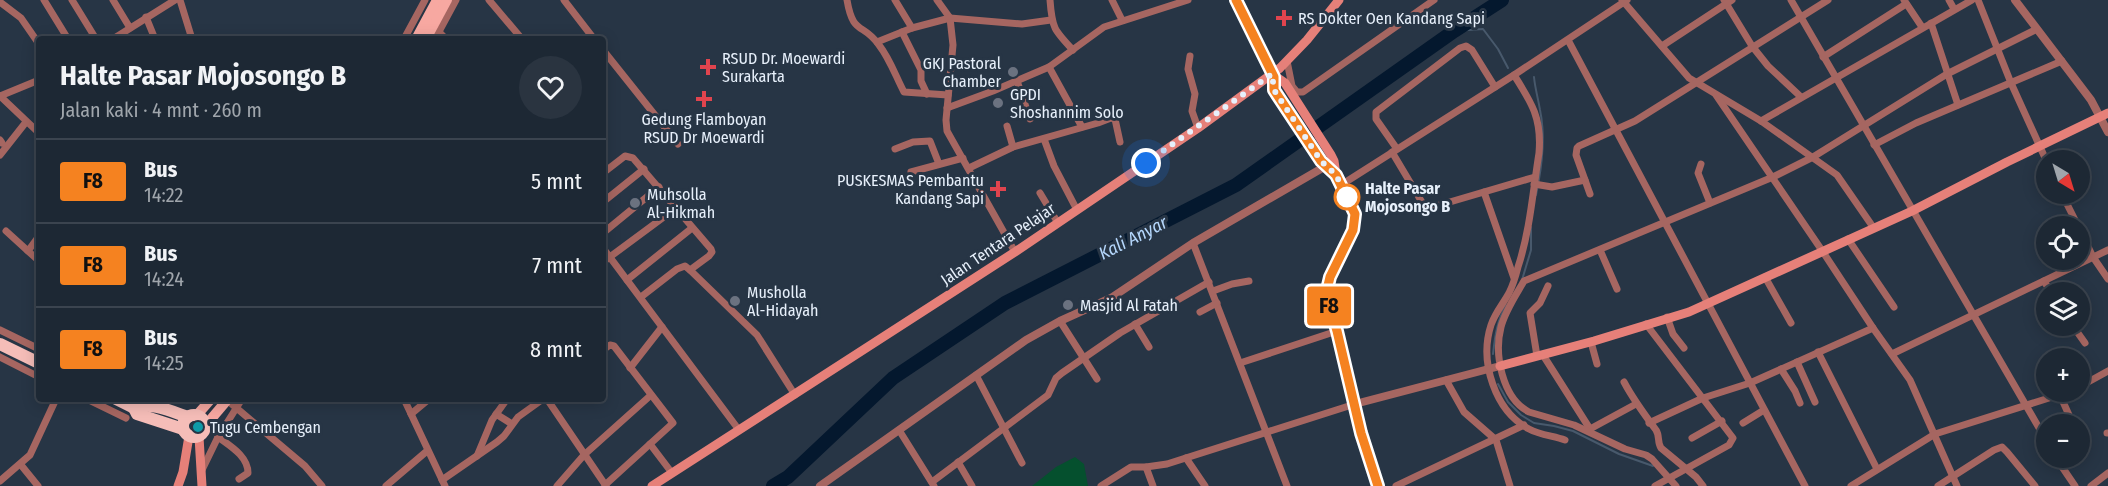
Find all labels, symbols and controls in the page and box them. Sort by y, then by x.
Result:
marker: RS Dokter Oen Kandang Sapi [1275,9,1293,27]
place label: RS Dokter Oen Kandang Sapi [1298,9,1485,28]
place label: RSUD Dr. Moewardi Surakarta [722,49,845,86]
place label: GKJ Pastoral Chamber [923,54,1001,91]
button: heart [519,56,582,119]
marker: RSUD Dr. Moewardi Surakarta [699,58,717,76]
text: Halte Pasar Mojosongo B [60,59,346,92]
marker: GKJ Pastoral Chamber [1006,65,1020,79]
place label: GPDI Shoshannim Solo [1010,85,1124,122]
marker: Gedung Flamboyan RSUD Dr Moewardi [695,90,713,108]
marker: GPDI Shoshannim Solo [991,96,1005,110]
text: Jalan kaki · 4 mnt · 260 m [60,98,262,122]
place label: Gedung Flamboyan RSUD Dr Moewardi [642,110,766,147]
your location [1131,148,1161,178]
north arrow [2036,150,2090,204]
map controls [2036,150,2090,468]
text: Bus [144,156,177,183]
text: F8 [83,168,103,194]
text: 5 mnt [531,168,582,195]
place label: PUSKESMAS Pembantu Kandang Sapi [837,171,984,208]
place label: Halte Pasar Mojosongo B [1365,179,1450,216]
marker: PUSKESMAS Pembantu Kandang Sapi [989,180,1007,198]
text: 14:22 [144,183,183,207]
marker: Halte Pasar Mojosongo B [1334,184,1360,210]
place label: Muhsolla Al-Hikmah [647,185,715,222]
marker: Muhsolla Al-Hikmah [628,196,642,210]
street label: Jalan Tentara Pelajar [937,198,1059,289]
water label: Kali Anyar [1095,211,1172,265]
button: locate [2036,216,2090,270]
text: Bus [144,240,177,267]
text: F8 [83,252,103,278]
text: 7 mnt [532,252,582,279]
text: 14:24 [144,267,184,291]
button: layers [2036,282,2090,336]
place label: Musholla Al-Hidayah [747,283,818,320]
line badge: F8 [1302,286,1356,326]
text: F8 [1319,293,1339,319]
marker: Musholla Al-Hidayah [728,294,742,308]
place label: Masjid Al Fatah [1080,296,1178,315]
marker: Masjid Al Fatah [1061,298,1075,312]
text: Bus [144,324,177,351]
text: F8 [83,336,103,362]
text: 8 mnt [530,336,582,363]
button: + [2036,348,2090,402]
text: 14:25 [144,351,184,375]
button: − [2036,414,2090,468]
place label: Tugu Cembengan [210,418,321,437]
marker: Tugu Cembengan [191,420,205,434]

